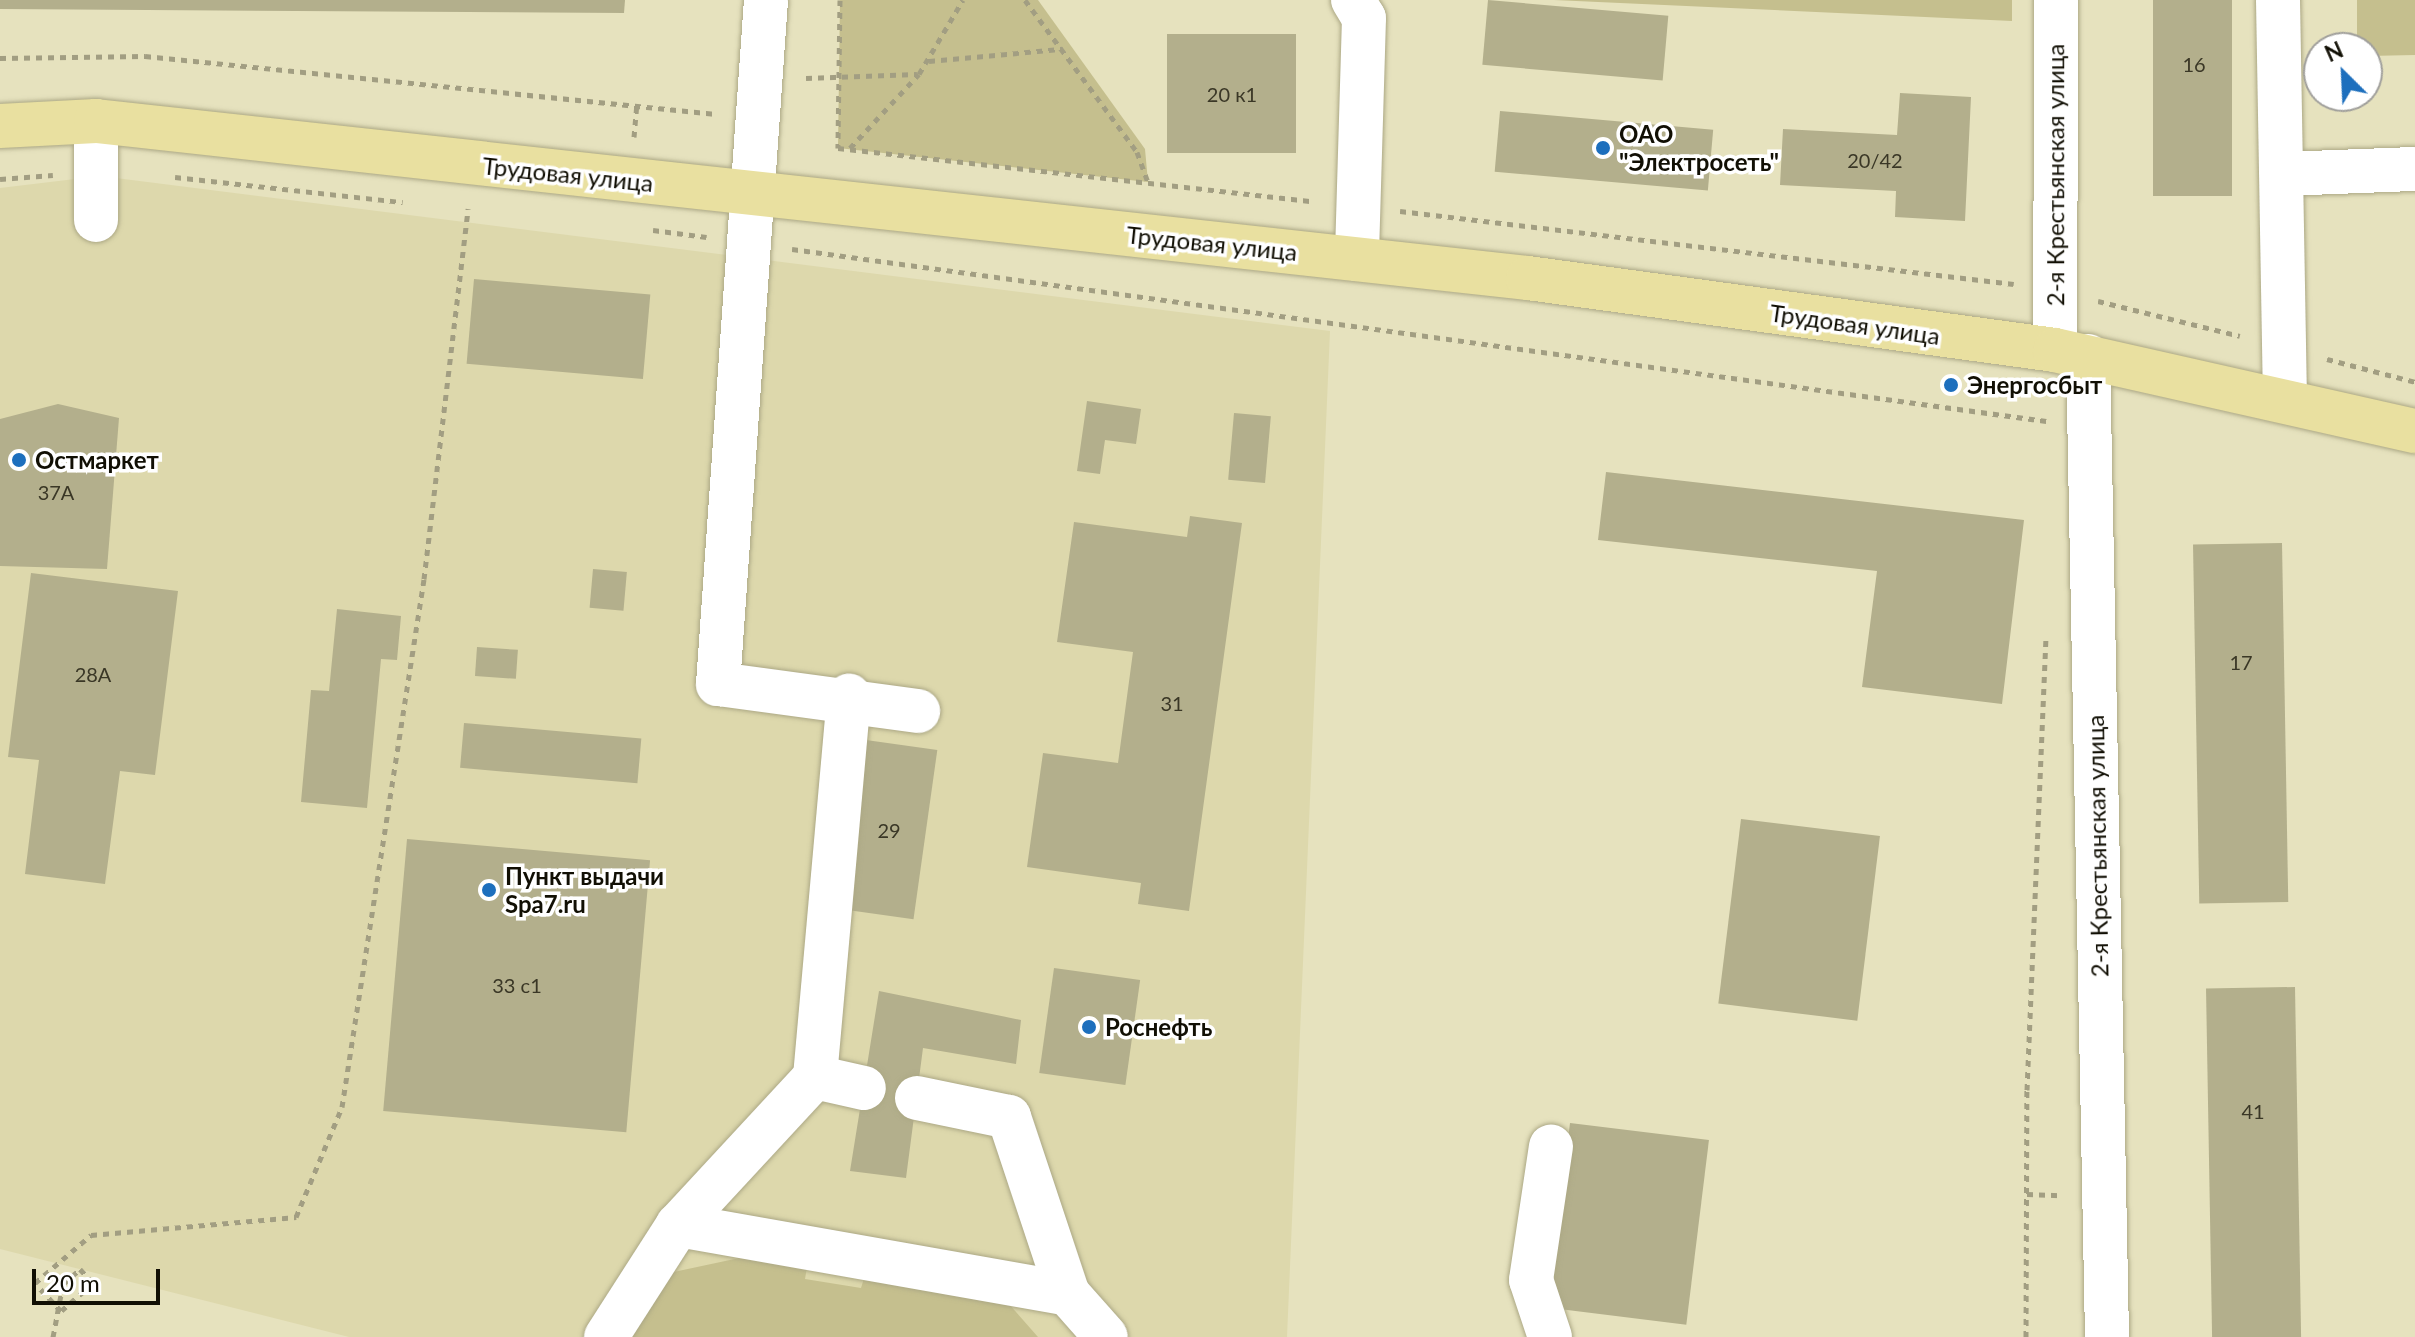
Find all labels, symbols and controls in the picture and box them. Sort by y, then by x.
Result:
north arrow [2303,32,2383,112]
text: N [2321,36,2347,67]
street label: 2-я Крестьянская улица [2041,44,2069,306]
house number: 16 [2182,52,2206,76]
house number: 20 к1 [1207,82,1257,106]
place label: ОАО "Электросеть" [1619,120,1779,176]
marker: ОАО "Электросеть" [1594,139,1612,157]
house number: 20/42 [1847,148,1903,172]
street label: Трудовая улица [481,151,655,197]
street label: Трудовая улица [1125,220,1299,266]
street label: Трудовая улица [1768,298,1942,350]
place label: Энергосбыт [1967,371,2102,399]
marker: Энергосбыт [1942,376,1960,394]
place label: Остмаркет [35,446,159,474]
marker: Остмаркет [10,451,28,469]
house number: 37А [38,480,74,504]
house number: 17 [2229,650,2253,674]
house number: 28А [75,662,111,686]
house number: 31 [1160,691,1184,715]
street label: 2-я Крестьянская улица [2080,715,2114,977]
house number: 29 [877,818,901,842]
place label: Пункт выдачи Spa7.ru [505,862,664,918]
marker: Пункт выдачи Spa7.ru [480,881,498,899]
house number: 33 с1 [492,973,542,997]
place label: Роснефть [1105,1013,1212,1041]
marker: Роснефть [1080,1018,1098,1036]
house number: 41 [2241,1099,2265,1123]
scale bar [36,1253,164,1303]
text: 20 m [46,1268,100,1297]

